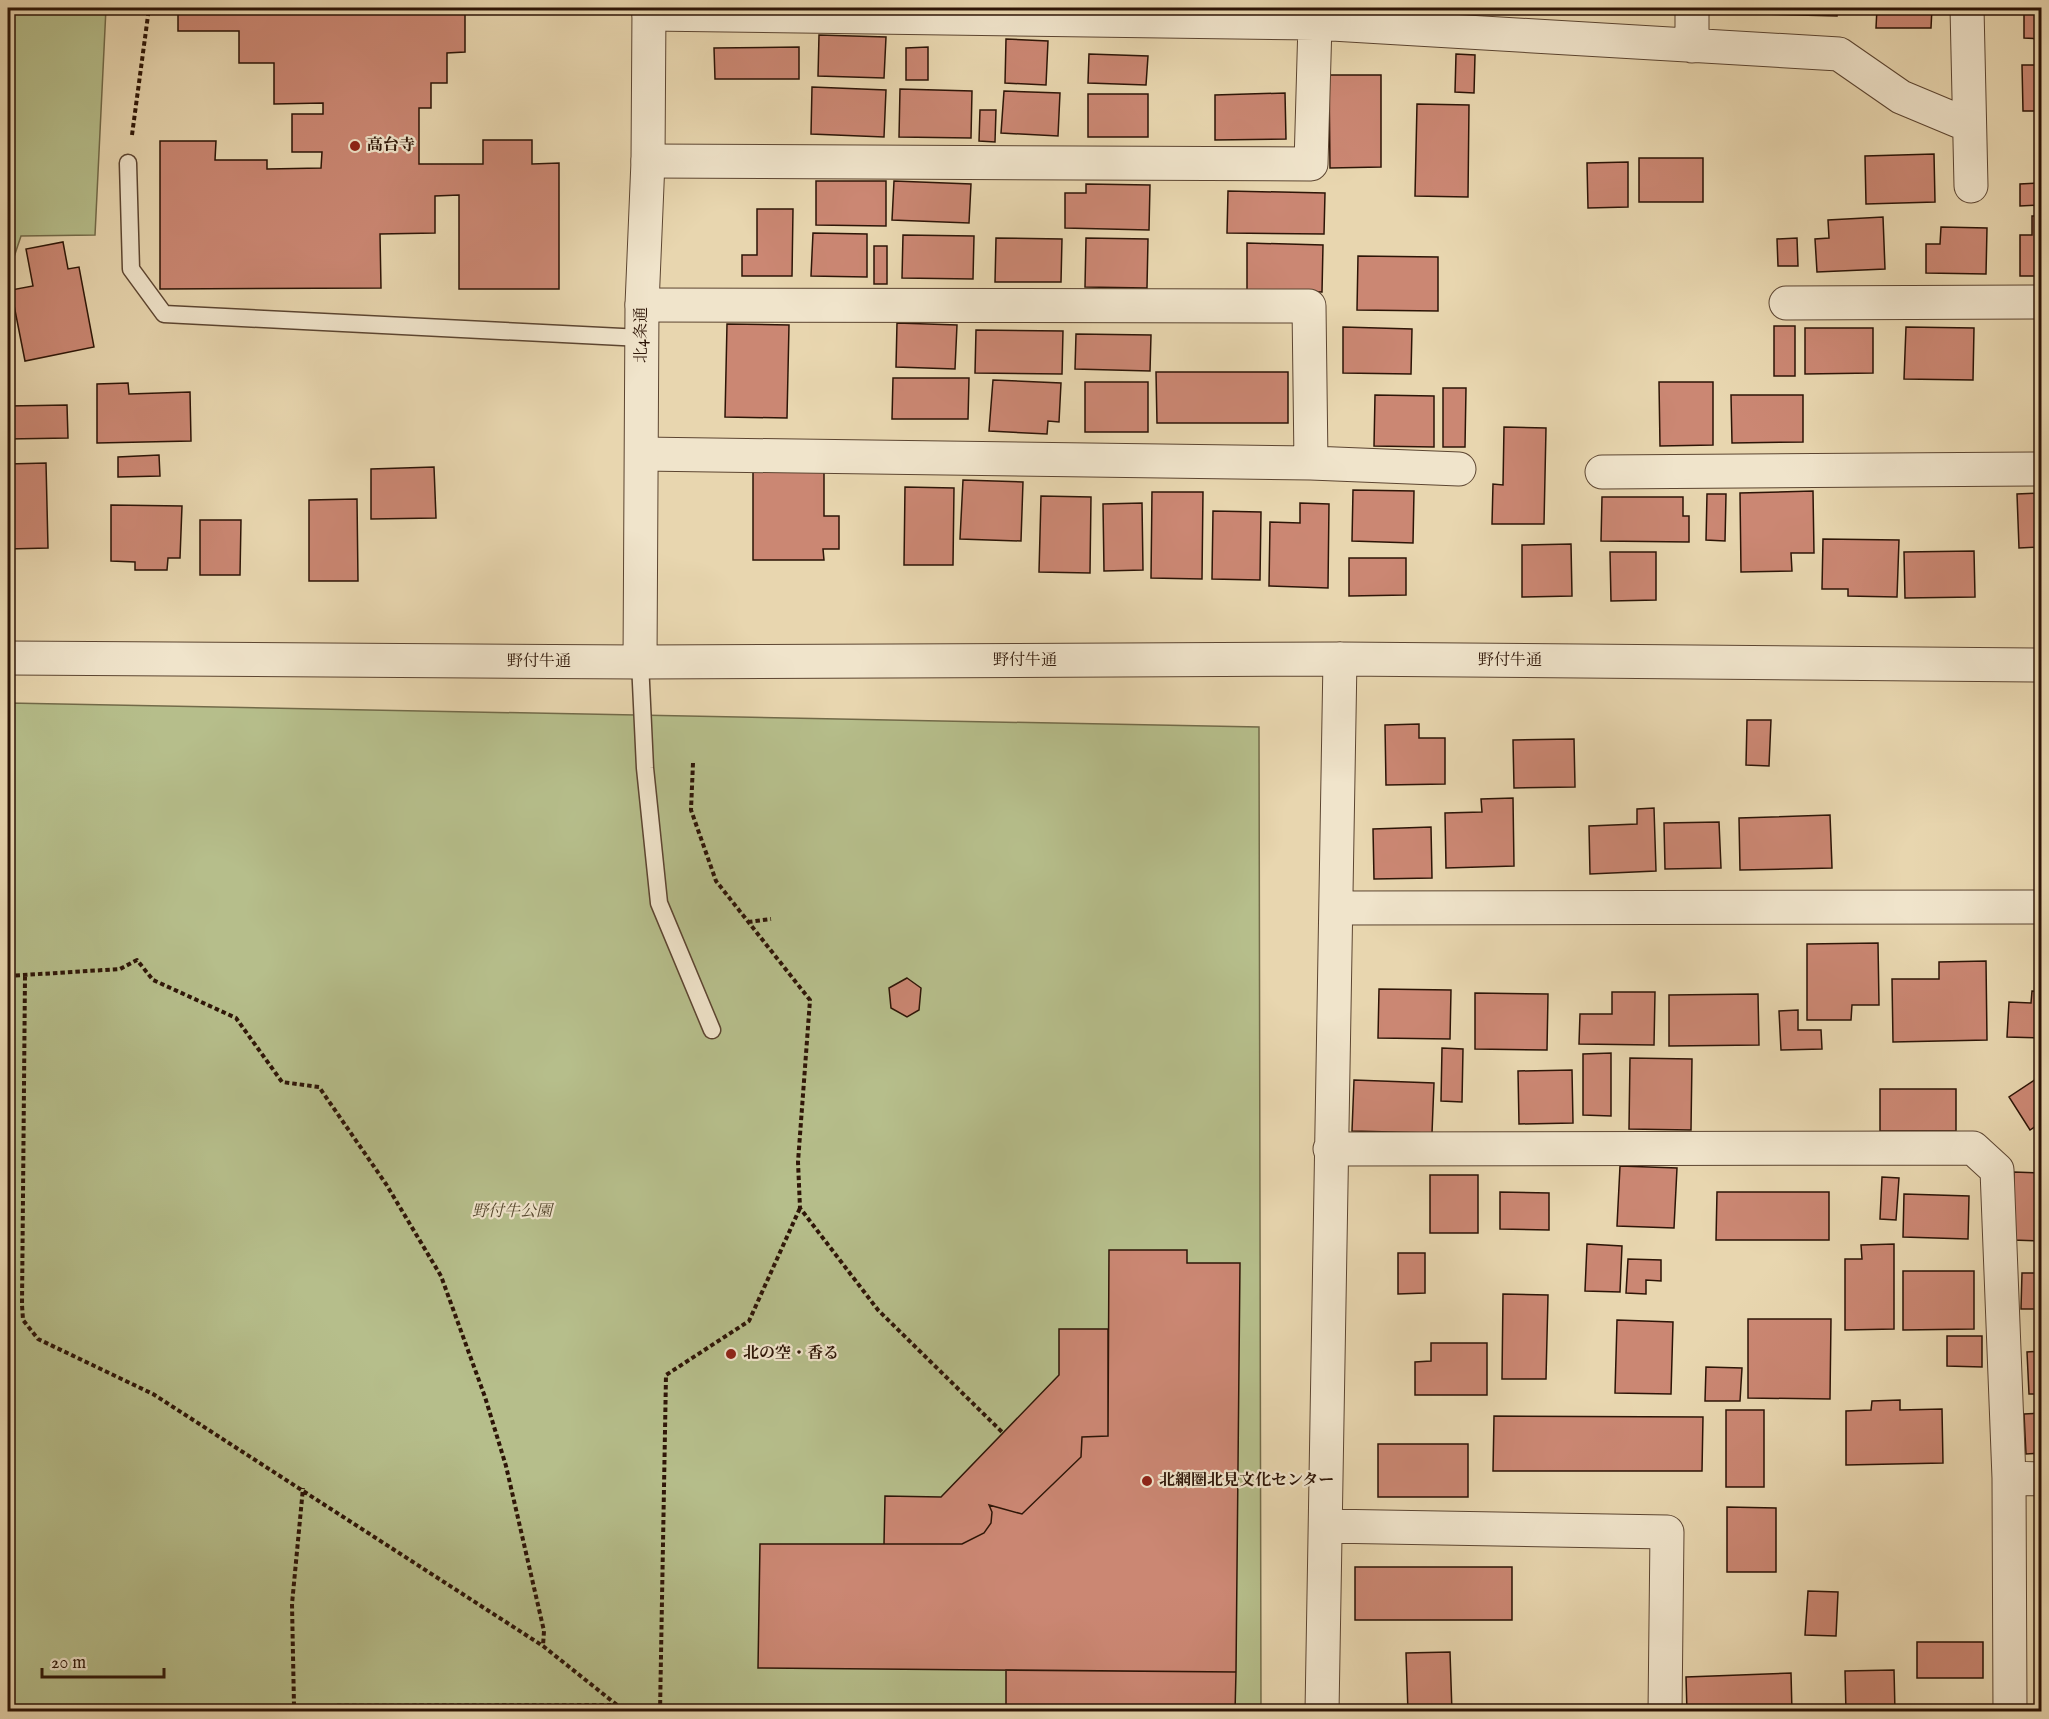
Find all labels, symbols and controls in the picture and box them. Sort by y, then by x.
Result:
place label: 高台寺 [367,136,415,156]
marker: 高台寺 [348,139,362,153]
street label: 北4条通 [632,307,652,363]
street label: 野付牛通 [993,651,1057,671]
street label: 野付牛通 [1478,651,1542,671]
street label: 野付牛通 [507,652,571,672]
park label: 野付牛公園 [472,1202,555,1222]
place label: 北の空・香る [743,1344,839,1364]
marker: 北の空・香る [724,1347,738,1361]
place label: 北網圏北見文化センター [1159,1471,1334,1491]
marker: 北網圏北見文化センター [1140,1474,1154,1488]
scale bar [42,1641,164,1679]
text: 20 m [51,1652,86,1675]

